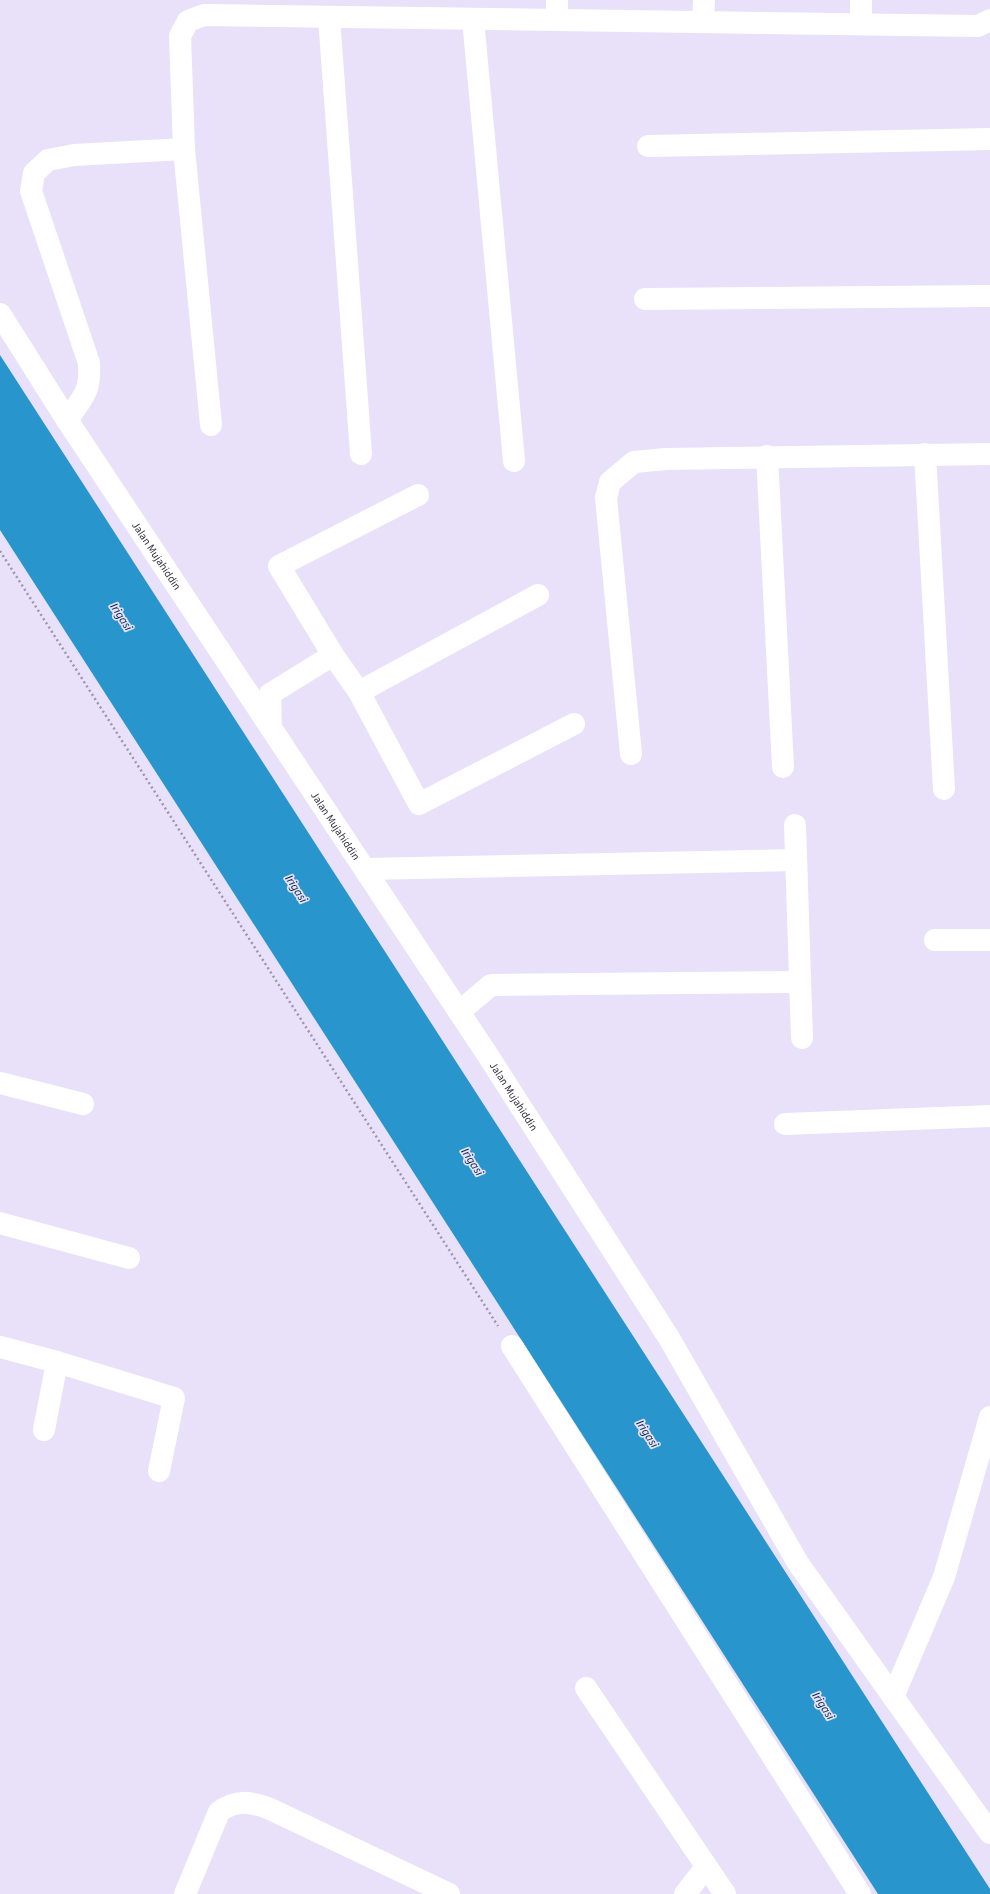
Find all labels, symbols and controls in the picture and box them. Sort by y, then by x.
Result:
street label: Jalan Mujahiddin [129,518,185,593]
water label: Irigasi [106,600,136,635]
street label: Jalan Mujahiddin [308,788,364,863]
water label: Irigasi [281,872,311,907]
street label: Jalan Mujahiddin [486,1059,542,1134]
water label: Irigasi [457,1145,487,1180]
water label: Irigasi [632,1417,662,1452]
water label: Irigasi [808,1689,838,1724]

